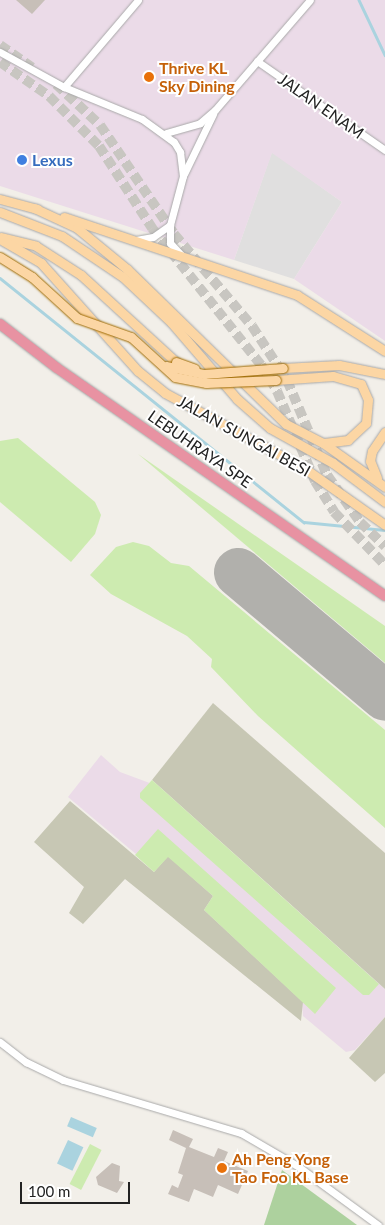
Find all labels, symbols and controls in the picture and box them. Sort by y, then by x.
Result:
place label: Thrive KL Sky Dining [159,58,235,96]
street label: JALAN ENAM [275,69,367,143]
marker: Thrive KL Sky Dining [143,71,155,83]
place label: Lexus [32,150,73,170]
marker: Lexus [16,154,28,166]
street label: JALAN SUNGAI BESI [174,391,314,481]
street label: LEBUHRAYA SPE [144,406,256,492]
place label: Ah Peng Yong Tao Foo KL Base [232,1149,349,1187]
marker: Ah Peng Yong Tao Foo KL Base [216,1162,228,1174]
scale bar [22,1172,132,1204]
text: 100 m [28,1182,70,1200]

